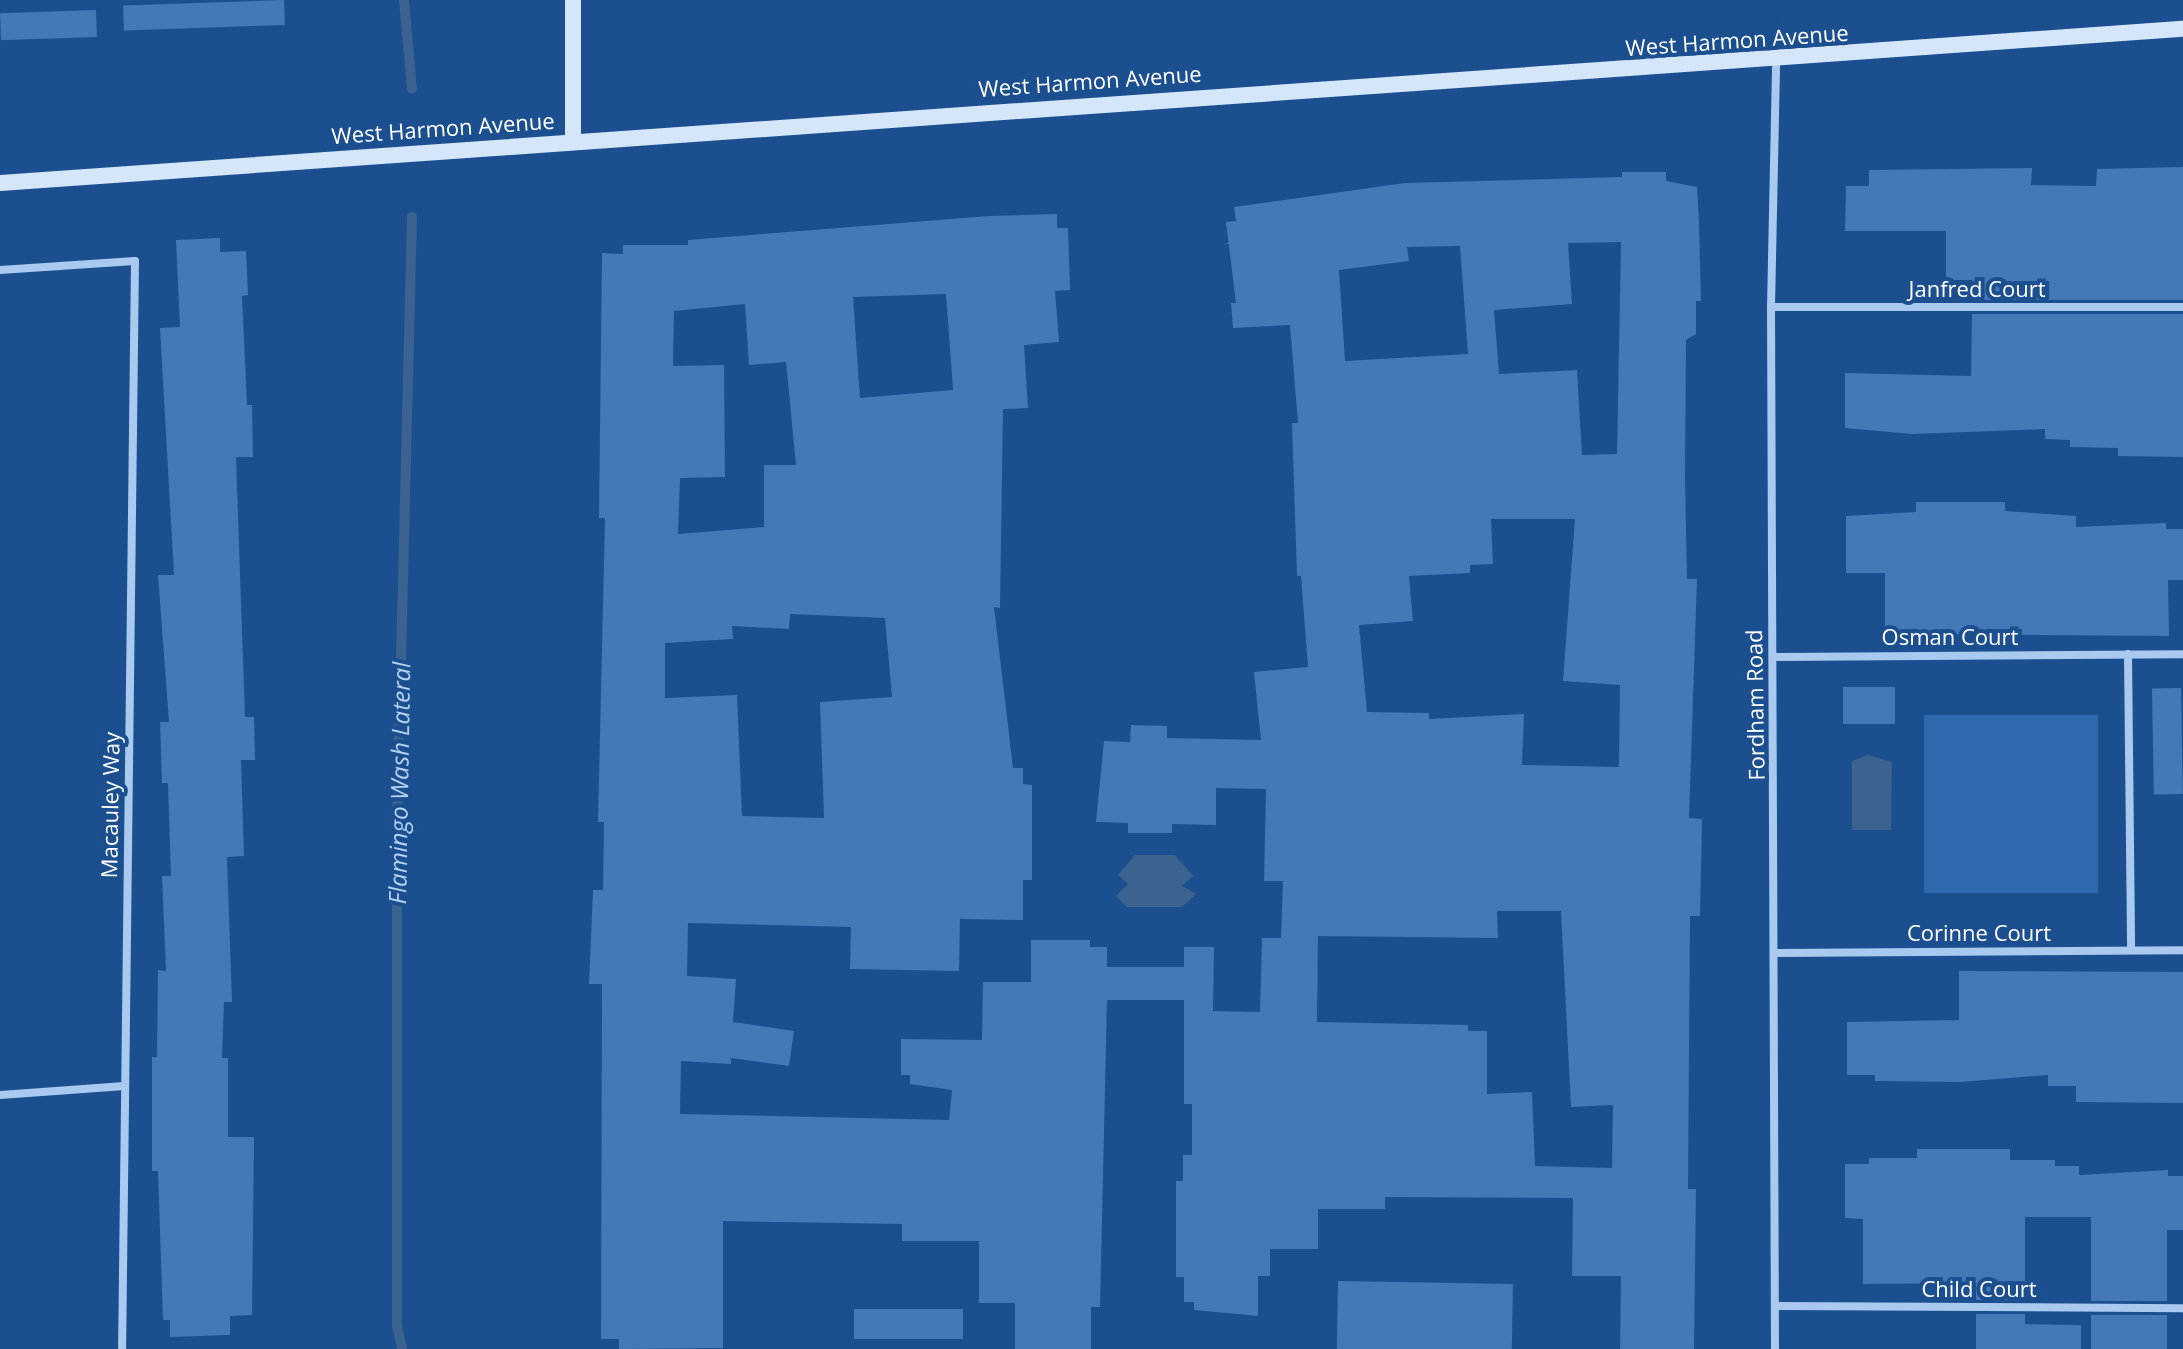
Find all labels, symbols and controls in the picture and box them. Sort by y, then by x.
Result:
street label: West Harmon Avenue [1625,19,1849,61]
street label: West Harmon Avenue [978,60,1202,102]
street label: West Harmon Avenue [331,107,555,149]
street label: Janfred Court [1909,276,2045,302]
street label: Osman Court [1882,624,2018,650]
street label: Fordham Road [1740,629,1770,781]
water label: Flamingo Wash Lateral [382,661,416,905]
street label: Macauley Way [96,732,124,878]
street label: Corinne Court [1907,920,2051,946]
street label: Child Court [1921,1276,2037,1302]

